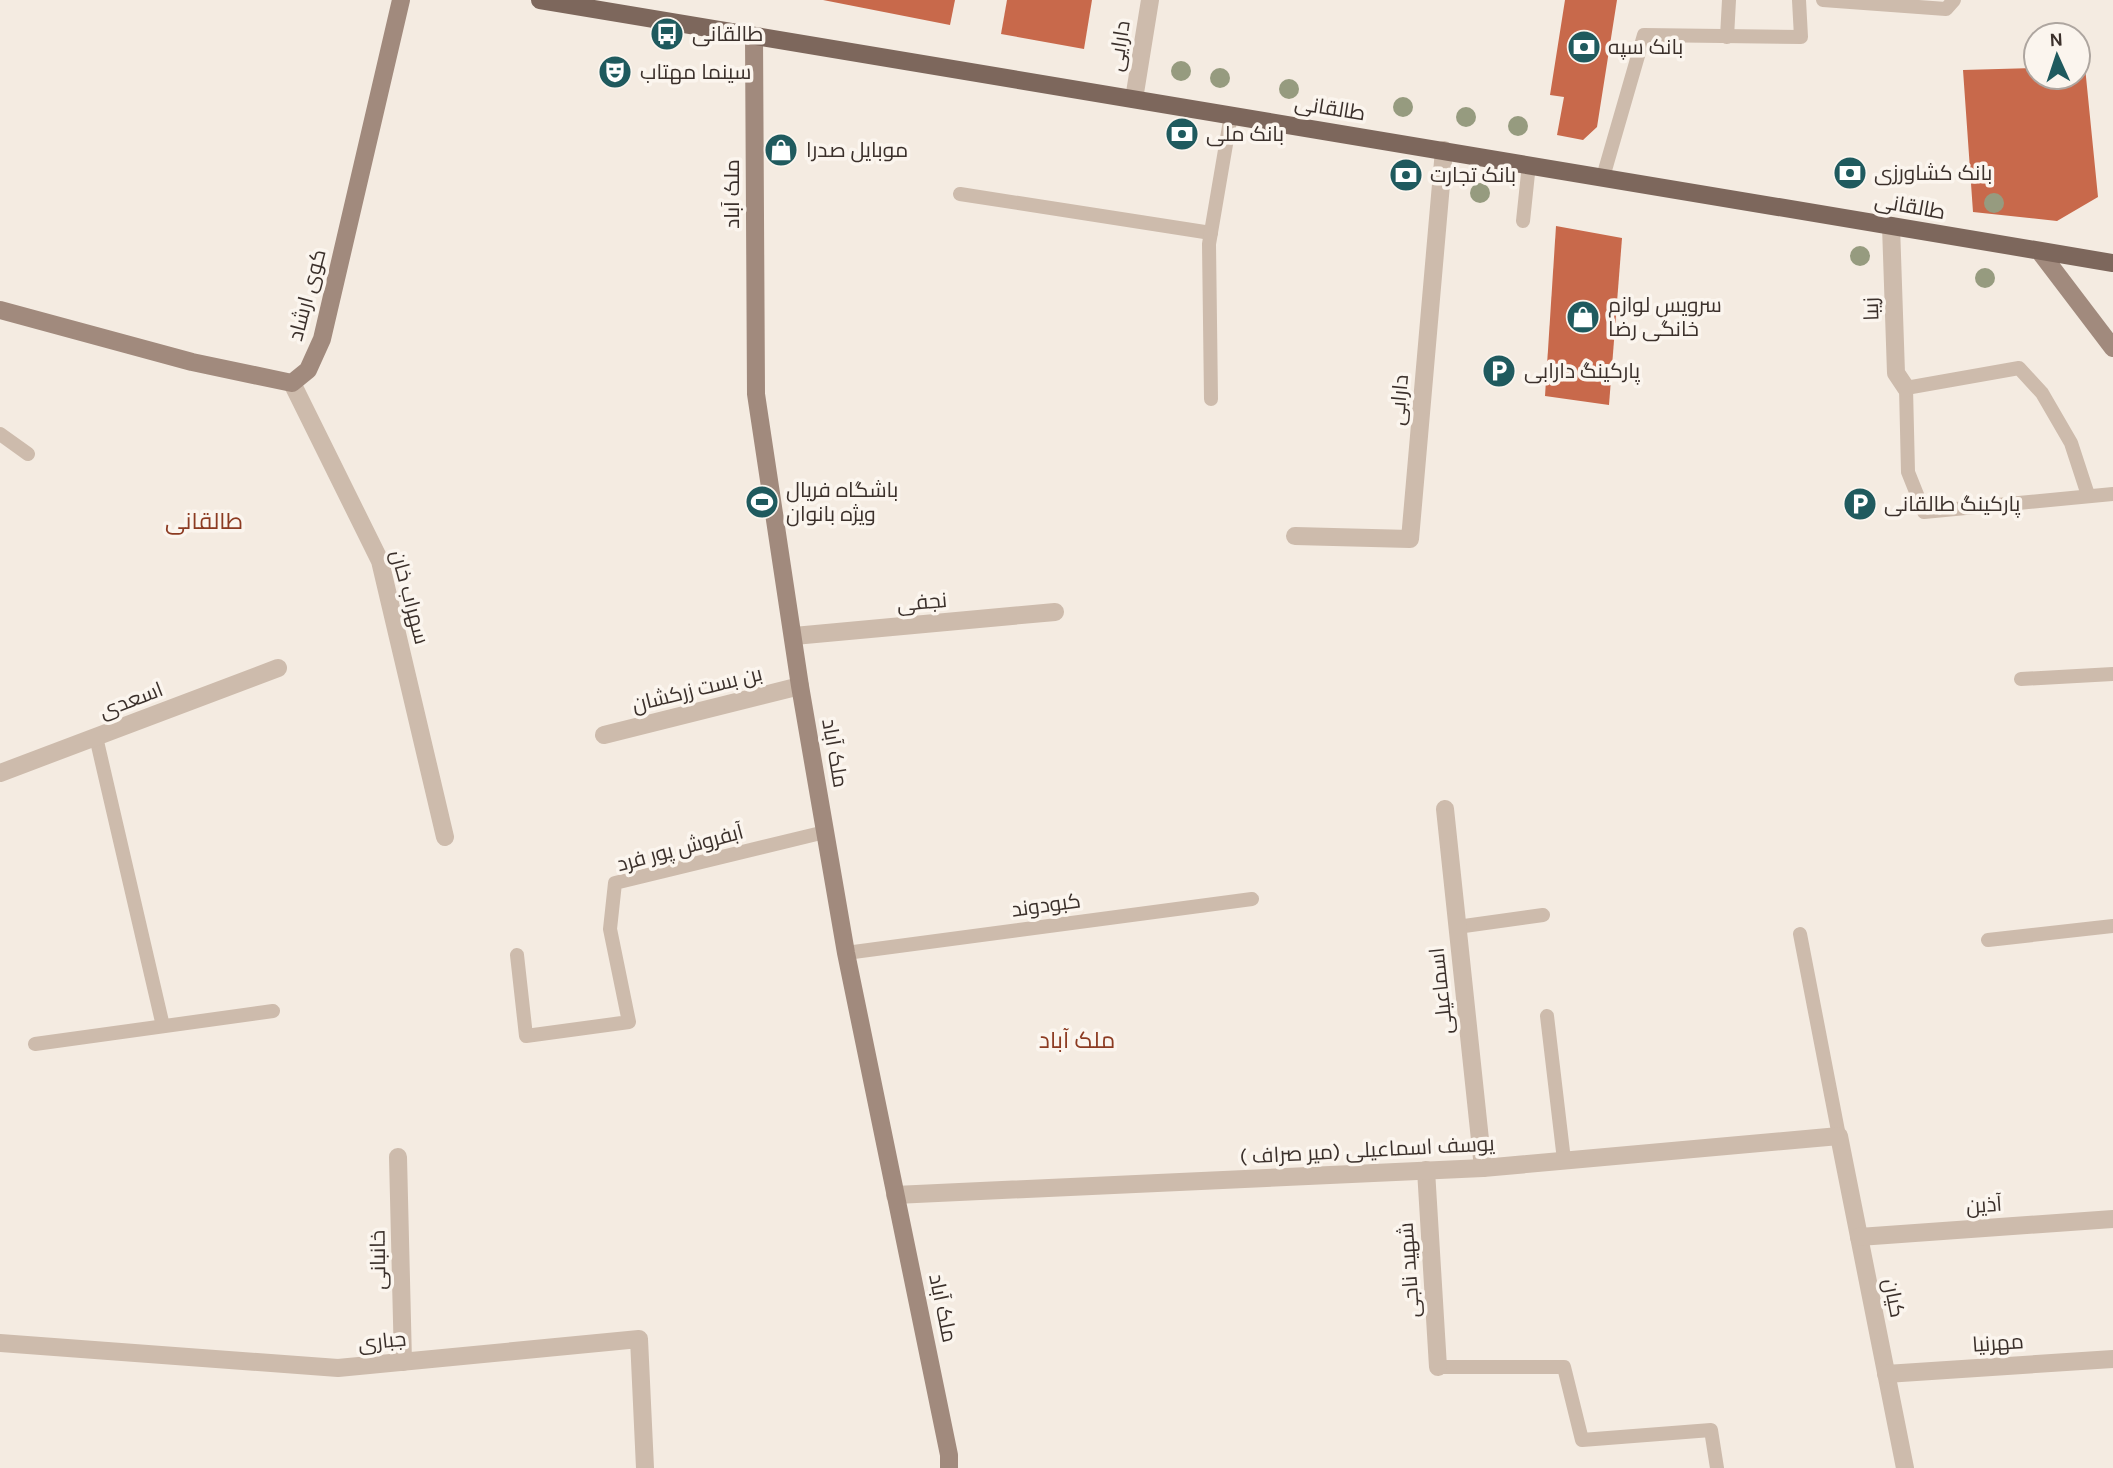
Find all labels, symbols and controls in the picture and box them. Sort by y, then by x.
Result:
bus stop icon: طالقانی [648,15,686,53]
street label: دارایی [1103,19,1136,73]
north arrow [2022,21,2092,91]
place label: طالقانی [692,22,763,47]
bank icon: بانک سپه [1565,28,1603,66]
text: N [2049,29,2064,51]
place label: بانک سپه [1608,35,1683,60]
theatre icon: سینما مهتاب [596,53,634,91]
place label: سینما مهتاب [640,60,751,85]
street label: طالقانی [1293,91,1367,126]
bank icon: بانک ملی [1163,115,1201,153]
place label: بانک ملی [1206,122,1284,147]
shop icon: موبایل صدرا [762,131,800,169]
place label: موبایل صدرا [806,138,908,163]
bank icon: بانک کشاورزی [1831,154,1869,192]
bank icon: بانک تجارت [1387,156,1425,194]
street label: ملک آباد [720,159,744,229]
place label: بانک کشاورزی [1874,161,1992,186]
place label: بانک تجارت [1430,163,1516,187]
street label: طالقانی [1873,188,1947,225]
street label: کوی ارشاد [283,247,332,344]
place label: سرویس لوازم خانگی رضا [1608,293,1722,342]
street label: زیبا [1859,297,1883,321]
shop icon: سرویس لوازم خانگی رضا [1564,298,1602,336]
parking icon: پارکینگ دارابی [1480,352,1518,390]
place label: پارکینگ دارابی [1524,359,1640,385]
street label: دارابی [1385,373,1414,427]
place label: باشگاه فریال ویژه بانوان [786,478,898,527]
sports icon: باشگاه فریال ویژه بانوان [743,483,781,521]
parking icon: پارکینگ طالقانی [1841,485,1879,523]
place label: پارکینگ طالقانی [1884,492,2021,518]
district label: طالقانی [165,508,243,535]
street label: سهراب خان [385,547,434,647]
street label: نجفی [896,588,948,617]
street label: بن بست زرکشان [629,661,765,718]
street label: اسعدی [96,677,167,724]
street label: ملک آباد [817,717,853,789]
street label: آبفروش پور فرد [614,819,747,878]
street label: کبودوند [1010,888,1082,922]
street label: اسماعیلی [1425,946,1458,1036]
district label: ملک آباد [1039,1027,1115,1054]
street label: یوسف اسماعیلی (میر صراف ) [1239,1131,1496,1170]
street label: آذین [1965,1192,2003,1219]
street label: شهید ناجی [1394,1221,1425,1319]
street label: خانبانی [365,1230,392,1290]
street label: ملک آباد [924,1271,962,1345]
street label: کیان [1877,1276,1910,1320]
street label: جباری [357,1327,407,1356]
street label: مهرنیا [1971,1329,2025,1358]

